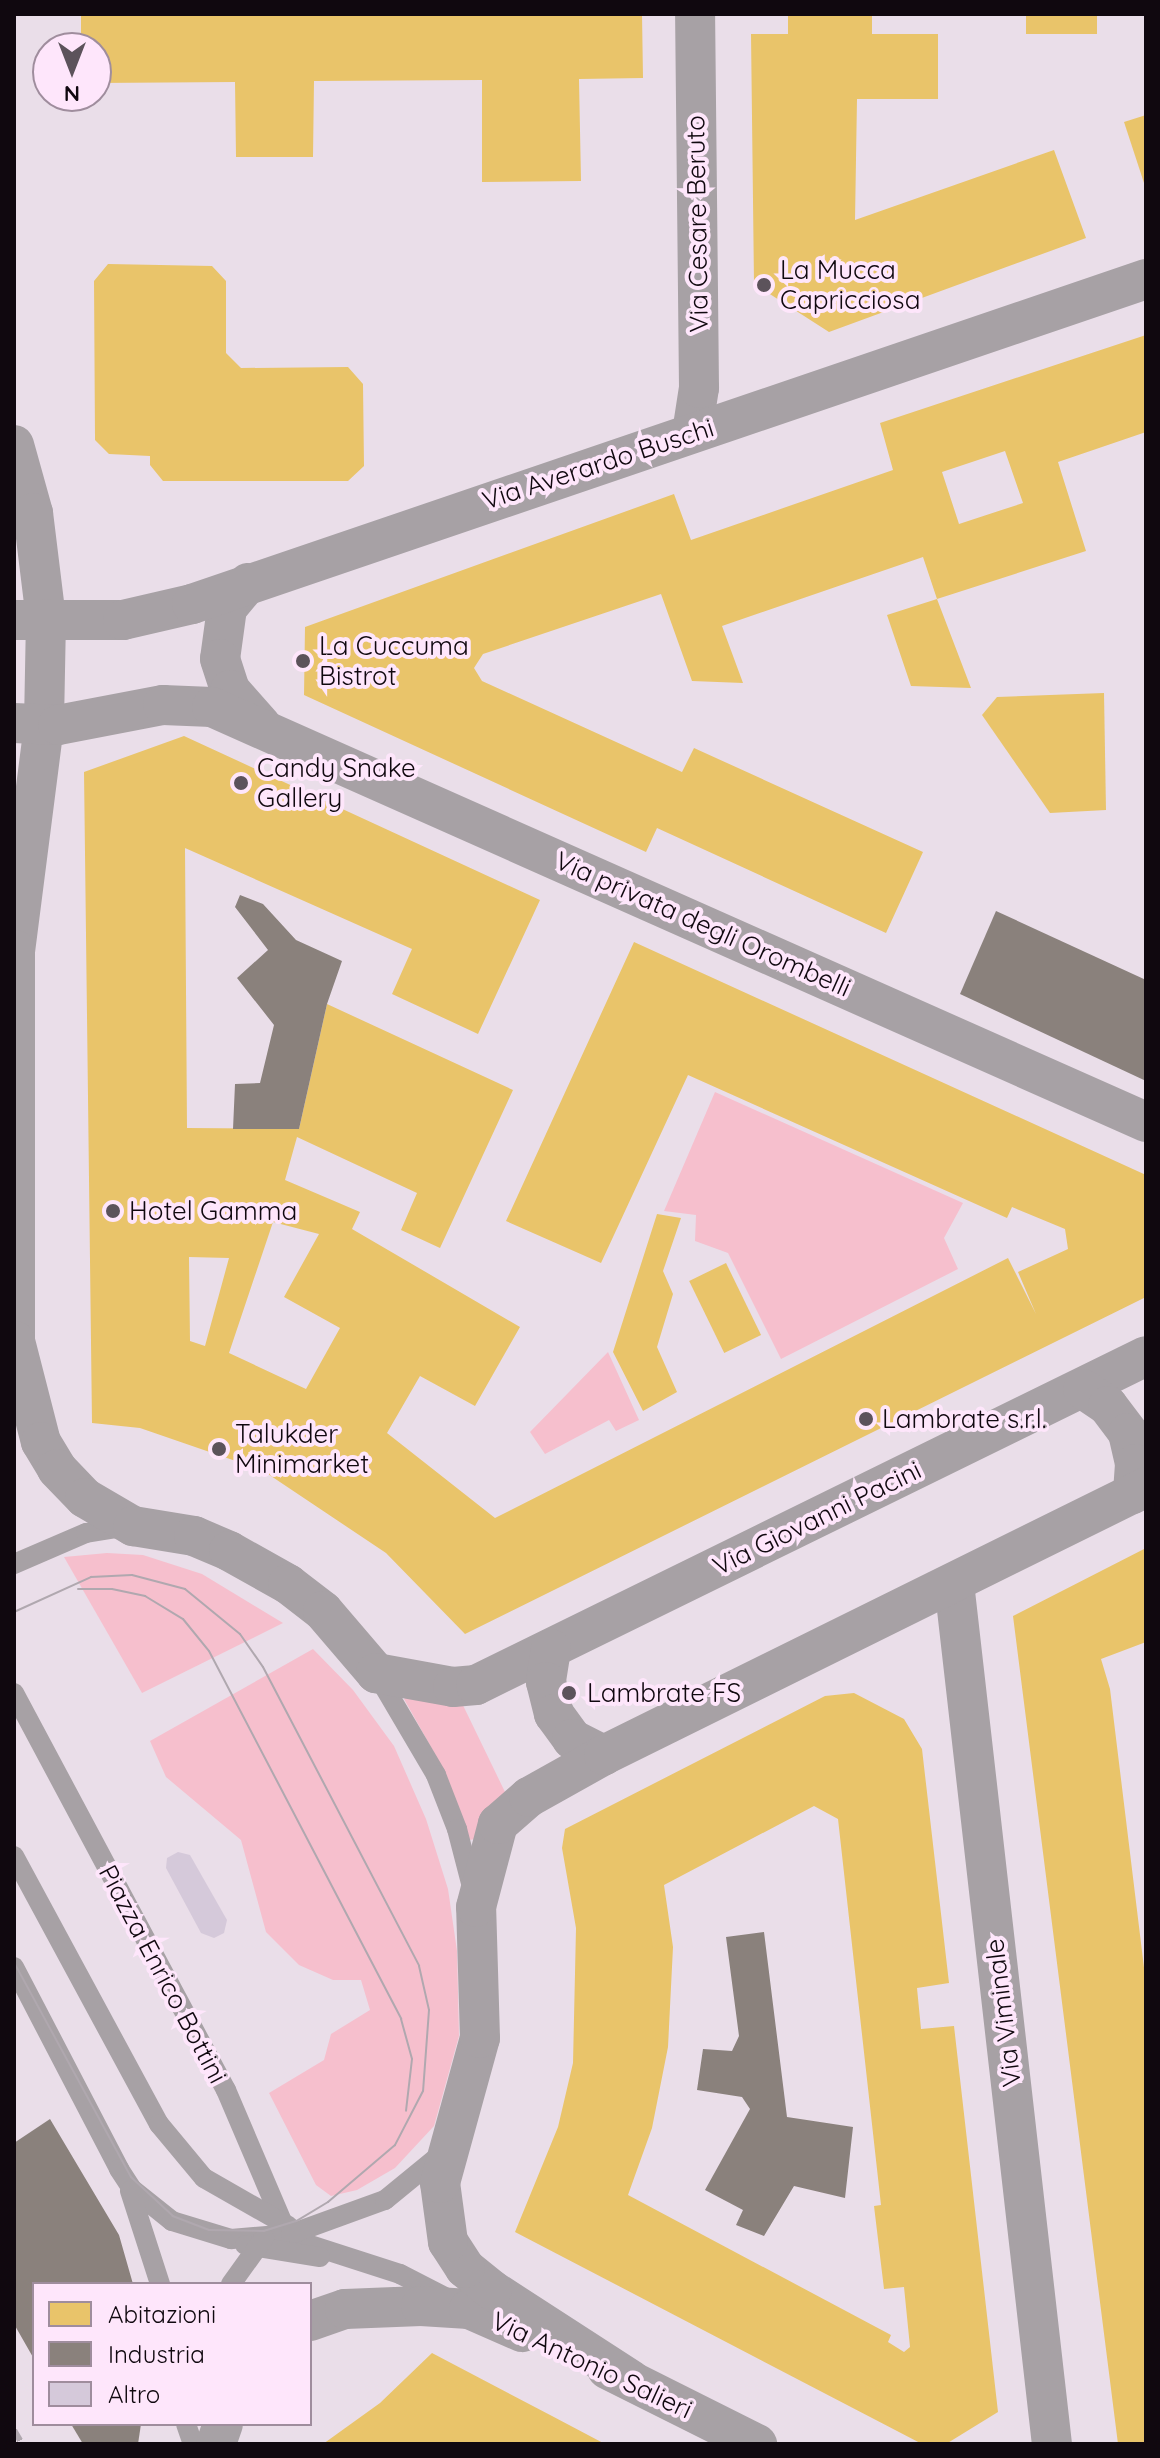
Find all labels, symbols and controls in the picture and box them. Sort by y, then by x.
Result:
north arrow [32,32,112,112]
text: N [64,80,80,108]
street label: Via Cesare Beruto [680,115,714,333]
place label: La Mucca Capricciosa [780,254,920,316]
marker: La Mucca Capricciosa [755,276,773,294]
street label: Via Averardo Buschi [478,412,718,516]
place label: La Cuccuma Bistrot [319,630,469,692]
marker: La Cuccuma Bistrot [294,652,312,670]
place label: Candy Snake Gallery [257,752,416,814]
marker: Candy Snake Gallery [232,774,250,792]
street label: Via privata degli Orombelli [550,845,856,1003]
place label: Hotel Gamma [129,1195,297,1227]
marker: Hotel Gamma [104,1202,122,1220]
place label: Lambrate s.r.l. [882,1403,1047,1435]
marker: Lambrate s.r.l. [857,1410,875,1428]
place label: Talukder Minimarket [235,1418,369,1480]
marker: Talukder Minimarket [210,1440,228,1458]
street label: Via Giovanni Pacini [708,1454,926,1582]
place label: Lambrate FS [587,1677,741,1709]
marker: Lambrate FS [558,1682,580,1704]
street label: Piazza Enrico Bottini [92,1860,234,2088]
street label: Via Viminale [978,1937,1028,2089]
legend [32,2282,312,2426]
text: Abitazioni [108,2299,216,2329]
street label: Via Antonio Salieri [487,2305,697,2425]
text: Industria [108,2339,205,2369]
text: Altro [108,2379,160,2409]

